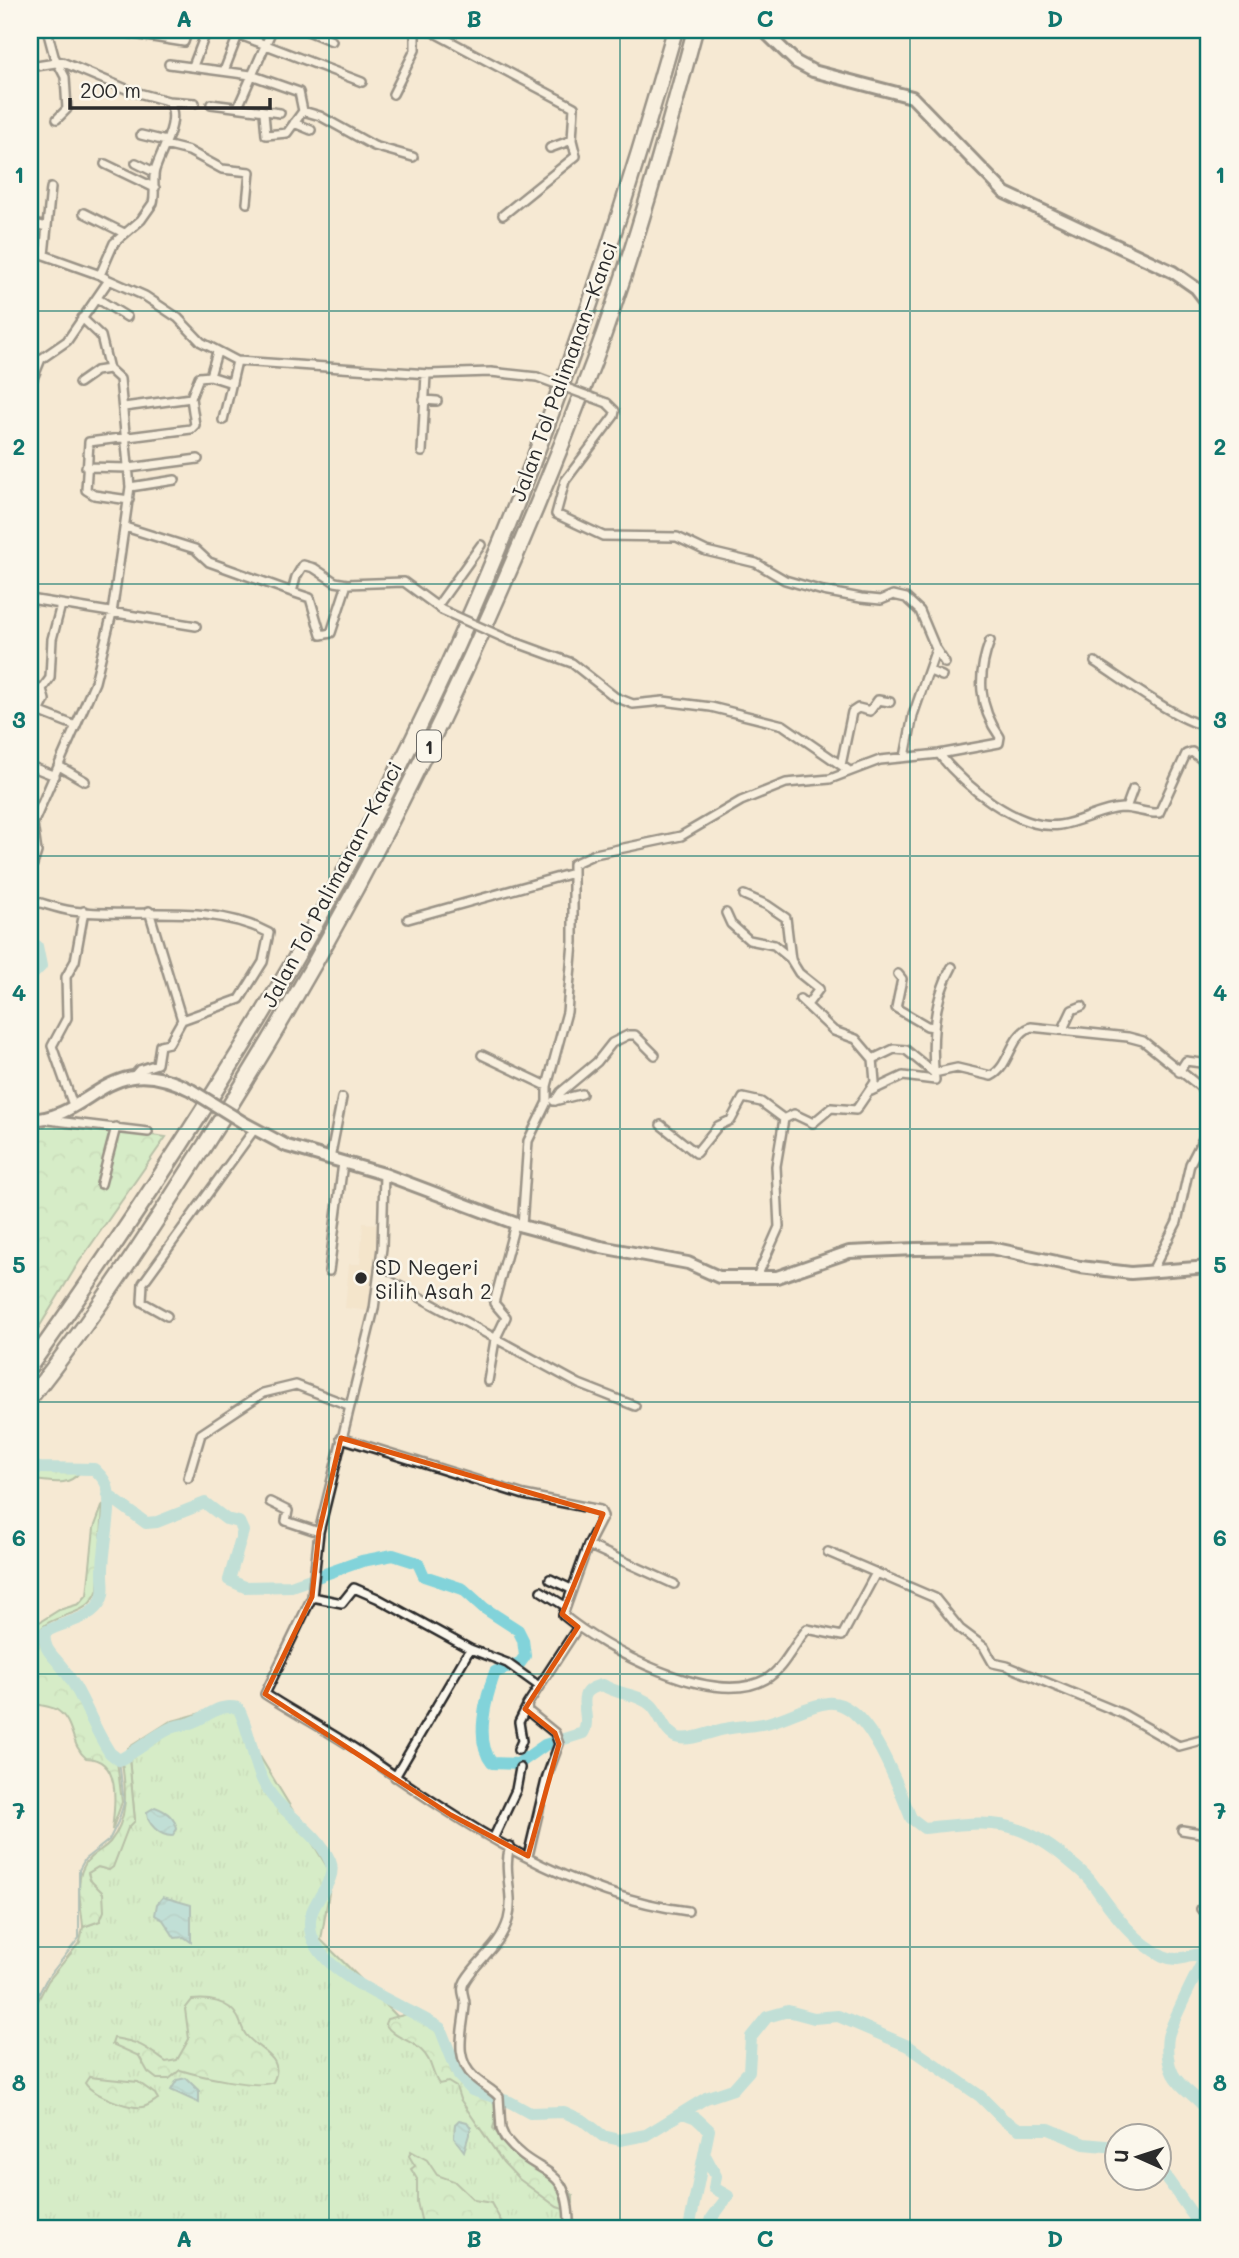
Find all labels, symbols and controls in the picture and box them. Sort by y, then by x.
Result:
text: A [176,3,192,33]
text: B [466,3,482,33]
text: C [756,3,774,33]
text: D [1047,3,1063,33]
scale bar [70,66,270,110]
text: 200 m [80,76,141,103]
text: 1 [14,159,24,189]
text: 1 [1215,159,1225,189]
street label: Jalan Tol Palimanan–Kanci [503,237,623,505]
text: 2 [13,431,25,461]
text: 2 [1214,431,1226,461]
text: 3 [12,704,26,734]
text: 3 [1213,704,1227,734]
road number: 1 [417,730,441,762]
street label: Jalan Tol Palimanan–Kanci [255,756,407,1012]
text: 4 [12,977,26,1007]
text: 4 [1213,977,1227,1007]
text: 5 [12,1249,26,1279]
text: 5 [1213,1249,1227,1279]
place label: SD Negeri Silih Asah 2 [375,1253,492,1304]
marker: SD Negeri Silih Asah 2 [353,1270,369,1286]
text: 6 [12,1522,26,1552]
text: 6 [1213,1522,1227,1552]
text: 7 [13,1795,26,1825]
text: 7 [1214,1795,1227,1825]
text: 8 [12,2067,26,2097]
text: 8 [1213,2067,1227,2097]
north arrow [1102,2122,1172,2192]
text: U [1108,2149,1133,2163]
text: A [176,2223,192,2253]
text: B [466,2223,482,2253]
text: C [756,2223,774,2253]
text: D [1047,2223,1063,2253]

